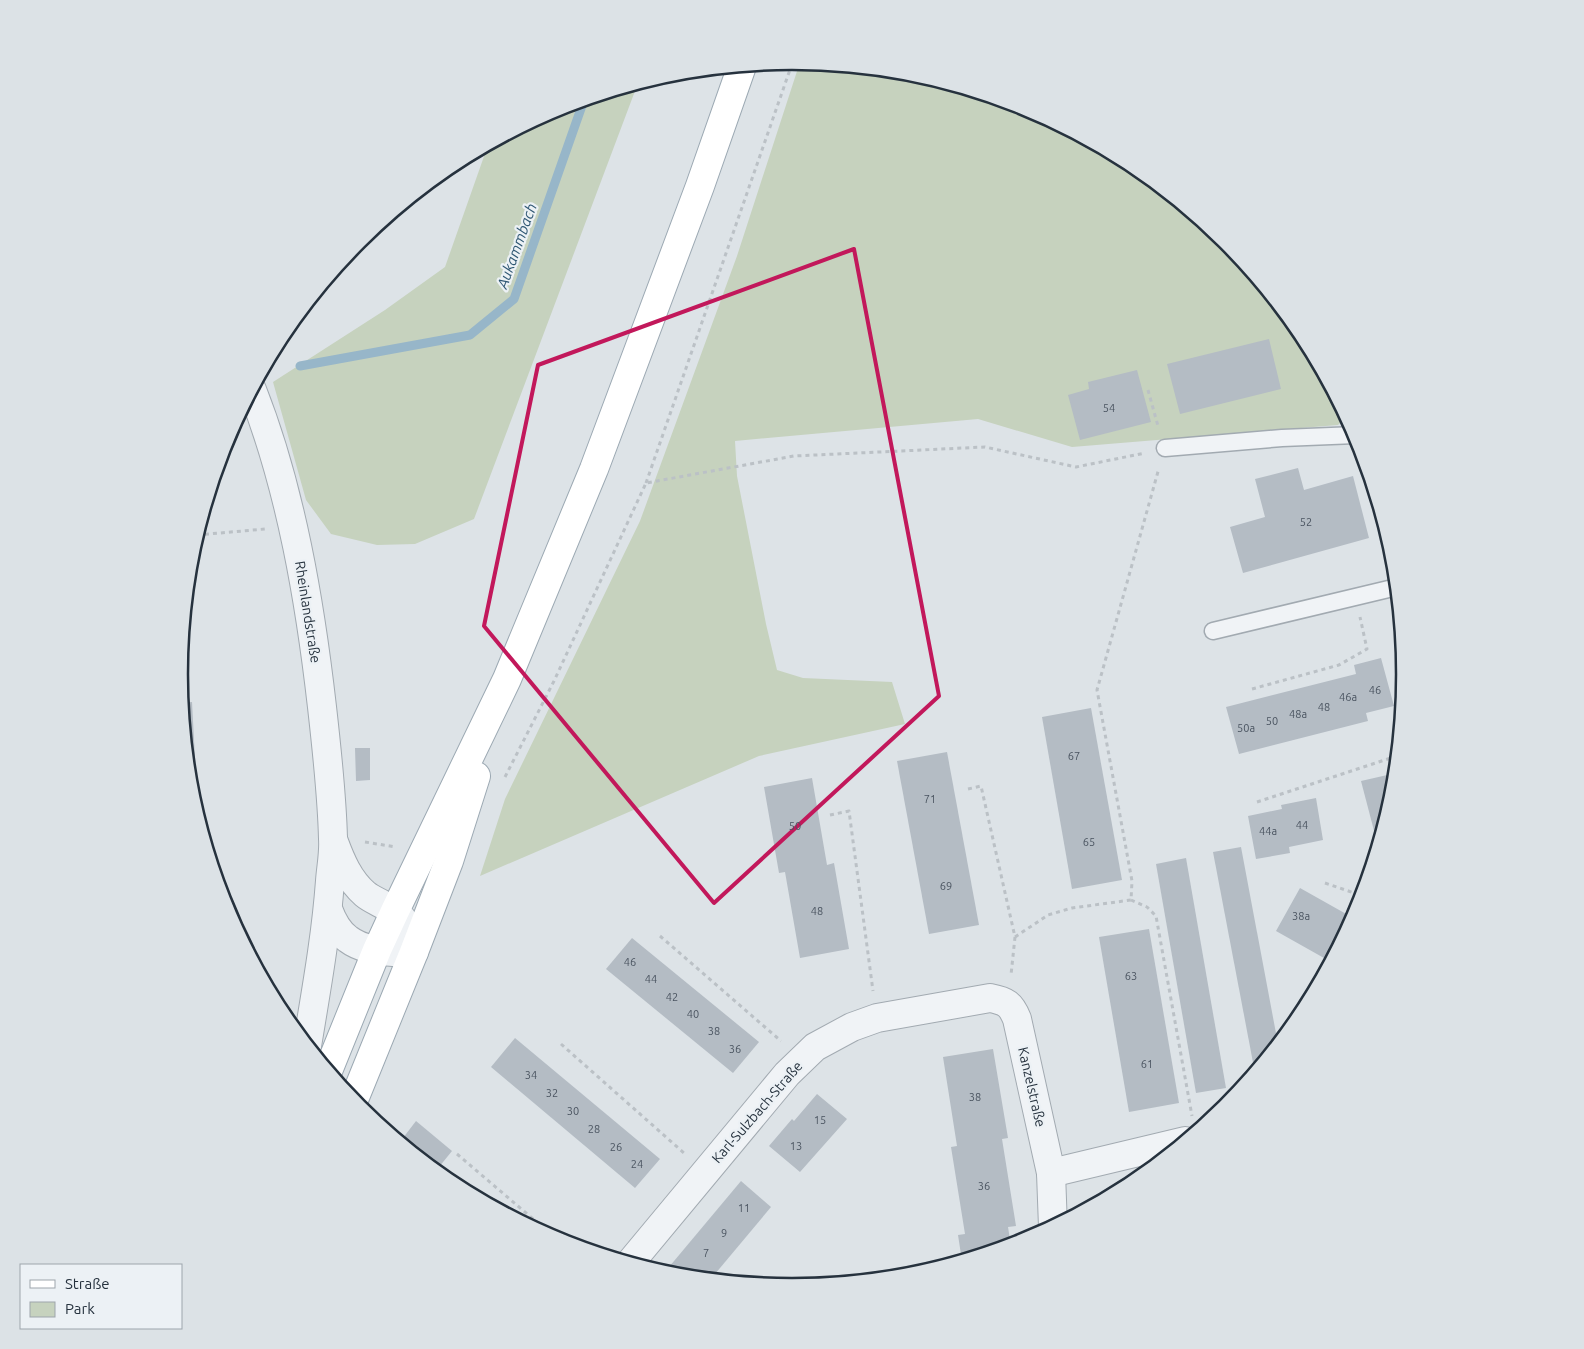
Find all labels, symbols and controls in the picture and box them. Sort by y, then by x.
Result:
water label: Aukammbach [493,201,540,292]
house number: 54 [1103,402,1115,414]
house number: 52 [1300,516,1312,528]
street label: Rheinlandstraße [292,560,324,664]
house number: 46 [1369,684,1381,696]
house number: 46a [1339,691,1357,703]
house number: 48 [1318,701,1330,713]
house number: 48a [1289,708,1307,720]
house number: 50 [1266,715,1278,727]
house number: 50a [1237,722,1255,734]
house number: 67 [1068,750,1080,762]
house number: 71 [924,793,936,805]
house number: 44 [1296,819,1308,831]
house number: 50 [789,820,801,832]
house number: 44a [1259,825,1277,837]
house number: 65 [1083,836,1095,848]
house number: 69 [940,880,952,892]
house number: 48 [811,905,823,917]
house number: 38a [1292,910,1310,922]
house number: 46 [624,956,636,968]
house number: 63 [1125,970,1137,982]
house number: 44 [645,973,657,985]
house number: 42 [666,991,678,1003]
house number: 40 [687,1008,699,1020]
house number: 38 [708,1025,720,1037]
house number: 36 [729,1043,741,1055]
street label: Kanzelstraße [1015,1045,1049,1129]
street label: Karl-Sulzbach-Straße [708,1058,806,1166]
house number: 61 [1141,1058,1153,1070]
house number: 34 [525,1069,537,1081]
house number: 32 [546,1087,558,1099]
house number: 38 [969,1091,981,1103]
house number: 30 [567,1105,579,1117]
house number: 15 [814,1114,826,1126]
house number: 28 [588,1123,600,1135]
house number: 13 [790,1140,802,1152]
house number: 26 [610,1141,622,1153]
house number: 24 [631,1158,643,1170]
house number: 36 [978,1180,990,1192]
house number: 11 [738,1202,750,1214]
house number: 9 [721,1227,727,1239]
house number: 7 [703,1247,709,1259]
legend [20,1264,182,1329]
text: Straße [65,1275,109,1292]
text: Park [65,1300,95,1317]

